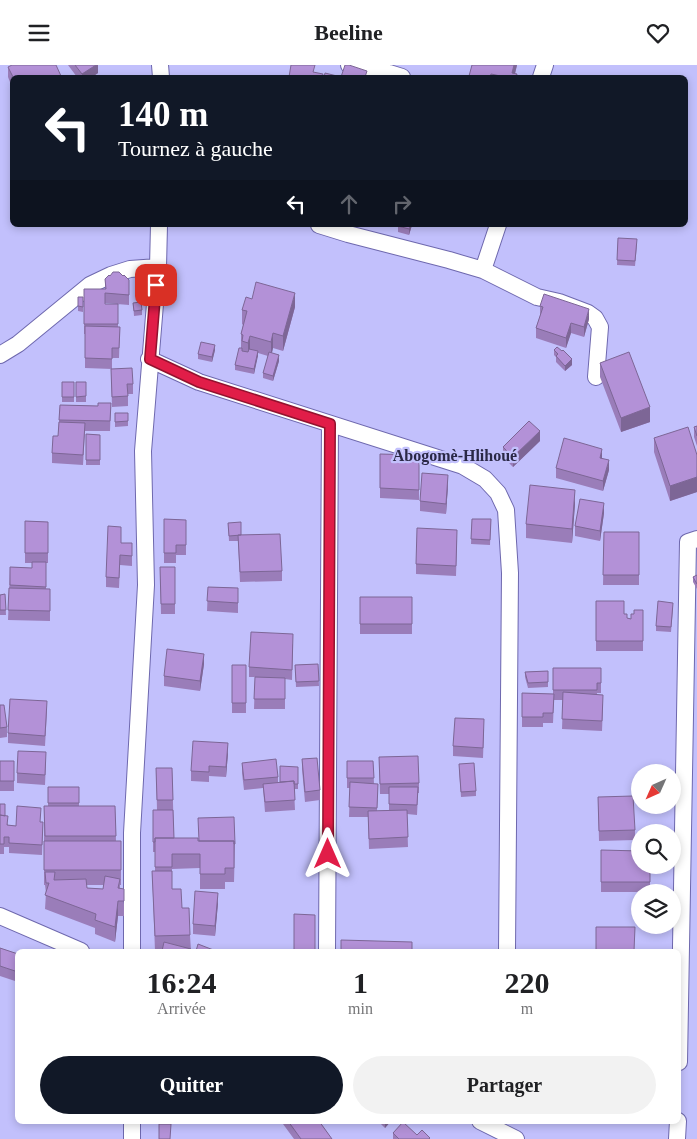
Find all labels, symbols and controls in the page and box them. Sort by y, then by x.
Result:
icon: menu [25,19,53,47]
icon: heart [644,19,672,47]
text: Beeline [314,20,383,45]
icon: left [35,95,100,160]
text: 140 m [118,95,208,134]
text: Tournez à gauche [118,136,273,161]
icon: left [282,190,310,218]
icon: ahead [335,190,363,218]
icon: right [388,190,416,218]
pin [135,264,177,306]
icon: arrive [142,271,170,299]
district label: Abogomè-Hlihoué [393,447,517,465]
north arrow [631,764,681,814]
map controls [631,764,681,934]
button: search [631,824,681,874]
position arrow [301,827,353,879]
button: layers [631,884,681,934]
text: 16:24 [147,966,217,999]
text: 1 [353,966,368,999]
text: 220 [504,966,549,999]
text: Arrivée [157,1000,206,1017]
text: min [348,1000,373,1017]
text: m [521,1000,533,1017]
button: Quitter [40,1056,343,1114]
button: Partager [353,1056,656,1114]

